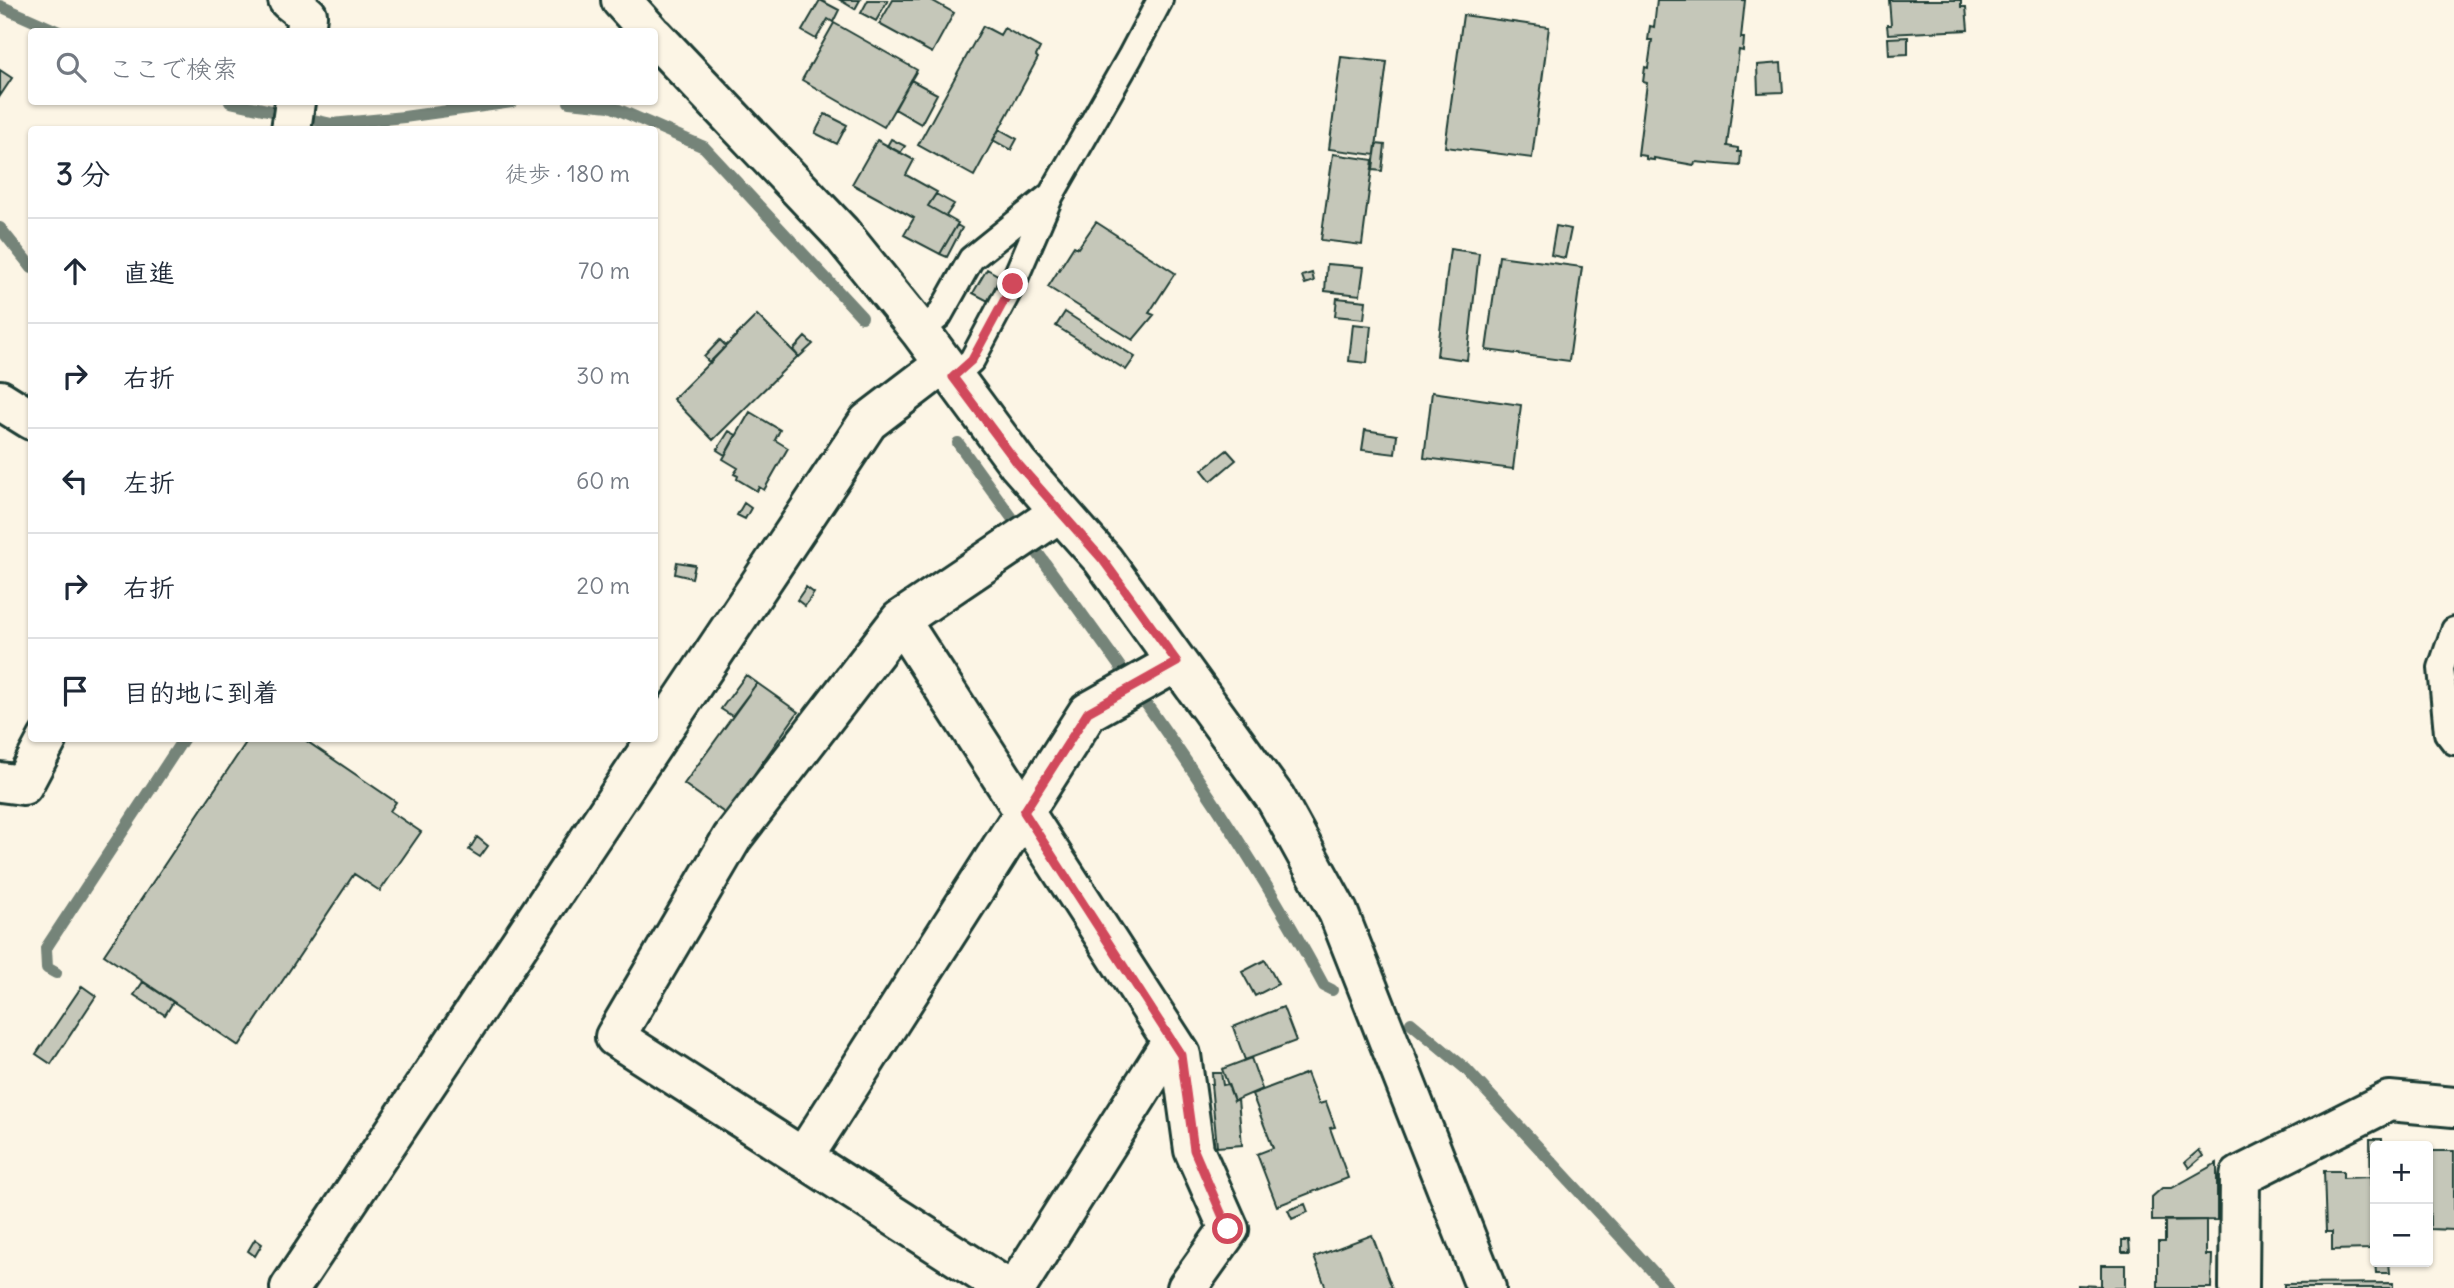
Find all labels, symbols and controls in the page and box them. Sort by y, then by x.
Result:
search box [28,28,658,105]
icon: search [52,48,90,86]
text: ここで検索 [108,52,238,85]
text: 3 分 [56,155,110,193]
text: 徒歩 · 180 m [505,159,630,188]
icon: ahead [56,252,94,290]
text: 直進 [123,256,175,289]
text: 70 m [578,256,630,285]
route end [997,268,1028,299]
icon: right [56,357,94,395]
text: 右折 [123,361,175,394]
text: 30 m [576,361,630,390]
icon: left [56,462,94,500]
text: 左折 [123,466,175,499]
text: 60 m [576,466,630,495]
icon: right [56,567,94,605]
text: 右折 [123,571,175,604]
text: 20 m [577,571,630,600]
icon: arrive [56,672,94,710]
text: 目的地に到着 [123,676,279,709]
map controls [2370,1141,2433,1267]
button: + [2370,1141,2433,1204]
button: − [2370,1204,2433,1267]
route start [1212,1213,1243,1244]

